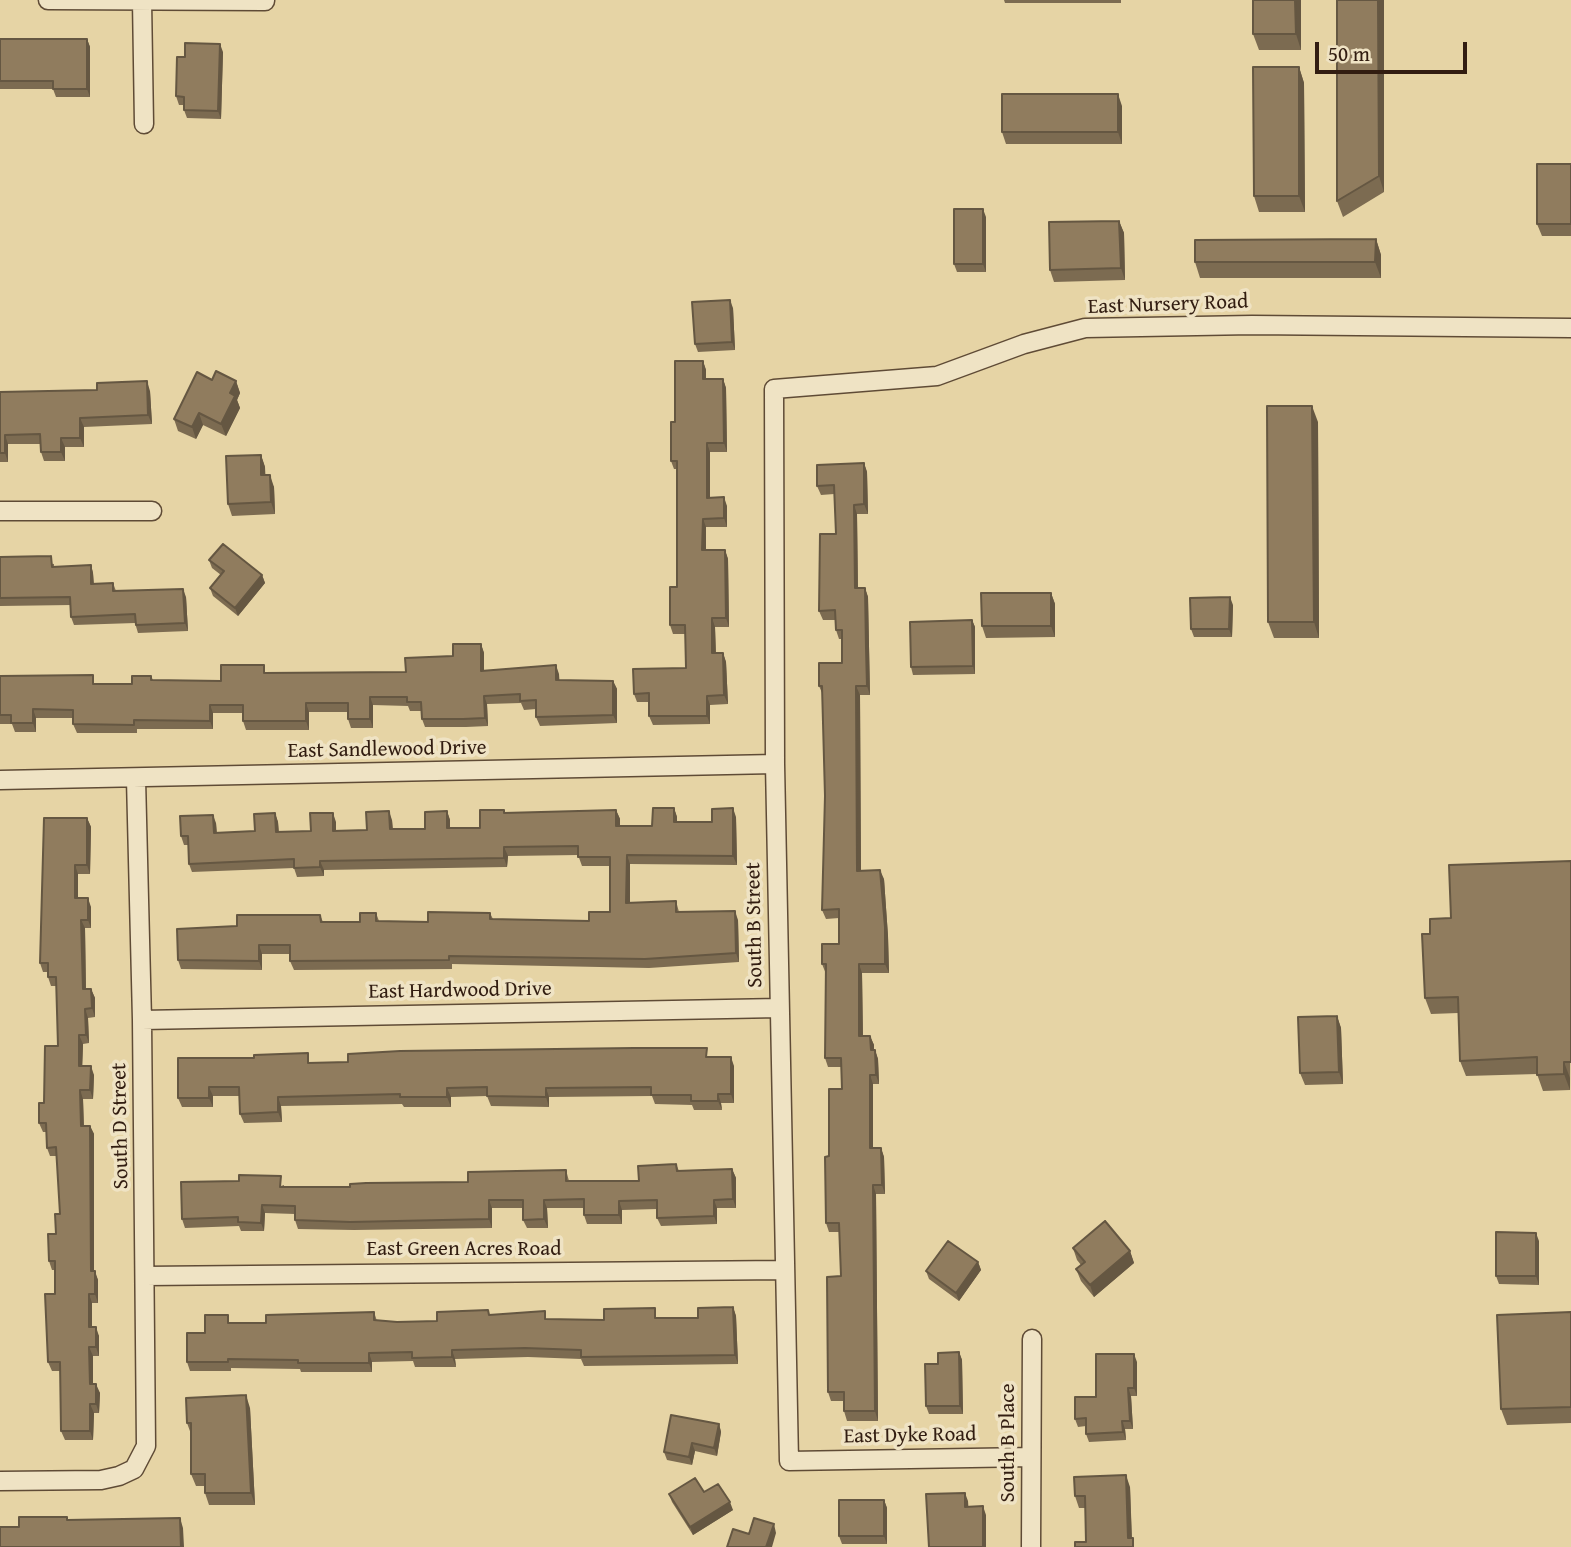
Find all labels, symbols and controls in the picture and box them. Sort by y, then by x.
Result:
scale bar [1319,28,1471,72]
text: 50 m [1328,38,1370,69]
street label: East Nursery Road [1087,290,1249,320]
street label: East Sandlewood Drive [287,736,487,764]
street label: South B Street [741,862,769,988]
street label: East Hardwood Drive [368,977,552,1005]
street label: South D Street [107,1062,135,1190]
street label: East Green Acres Road [367,1237,561,1263]
street label: South B Place [996,1384,1022,1502]
street label: East Dyke Road [843,1422,977,1450]

